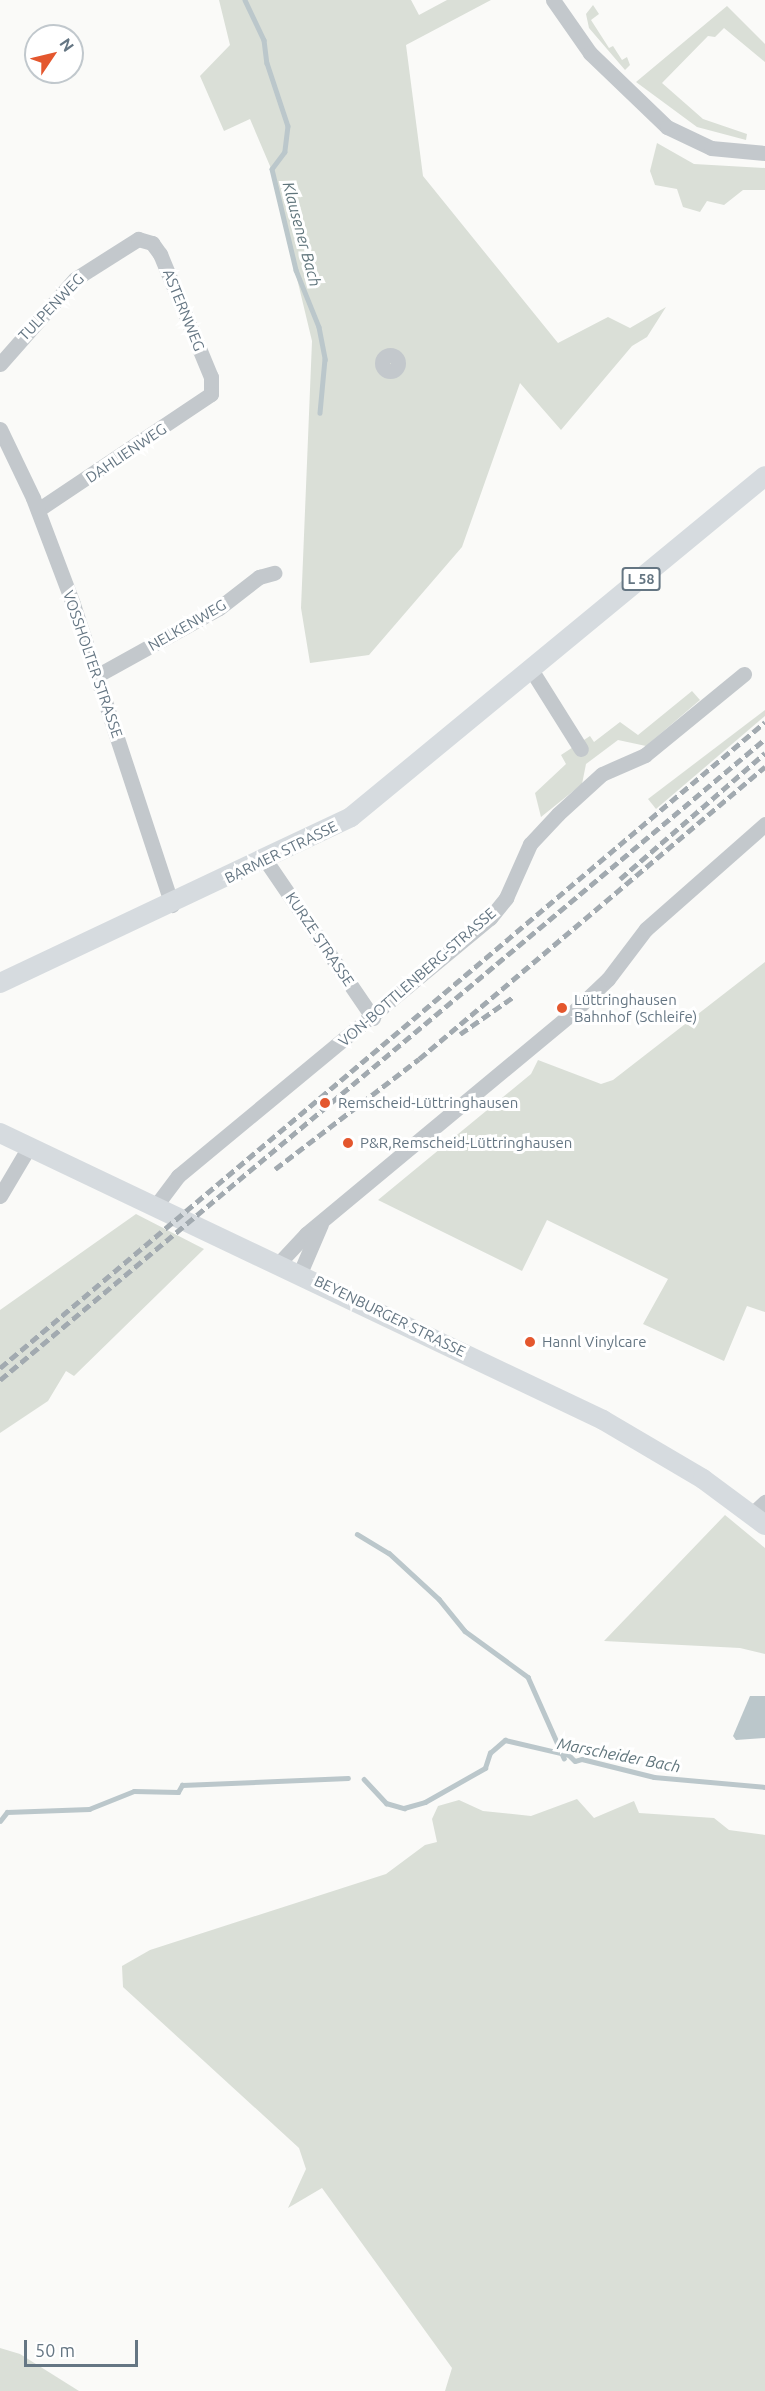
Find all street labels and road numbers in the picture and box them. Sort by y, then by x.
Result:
street label: ASTERNWEG [159,266,209,354]
street label: TULPENWEG [15,270,87,344]
street label: DAHLIENWEG [82,419,170,487]
road number: L 58 [622,568,660,590]
street label: VOSSHOLTER STRASSE [59,588,127,740]
street label: NELKENWEG [145,595,229,655]
street label: BARMER STRASSE [222,817,340,887]
street label: KURZE STRASSE [282,889,358,989]
street label: VON-BOTTLENBERG-STRASSE [335,904,499,1050]
street label: BEYENBURGER STRASSE [311,1272,469,1360]

